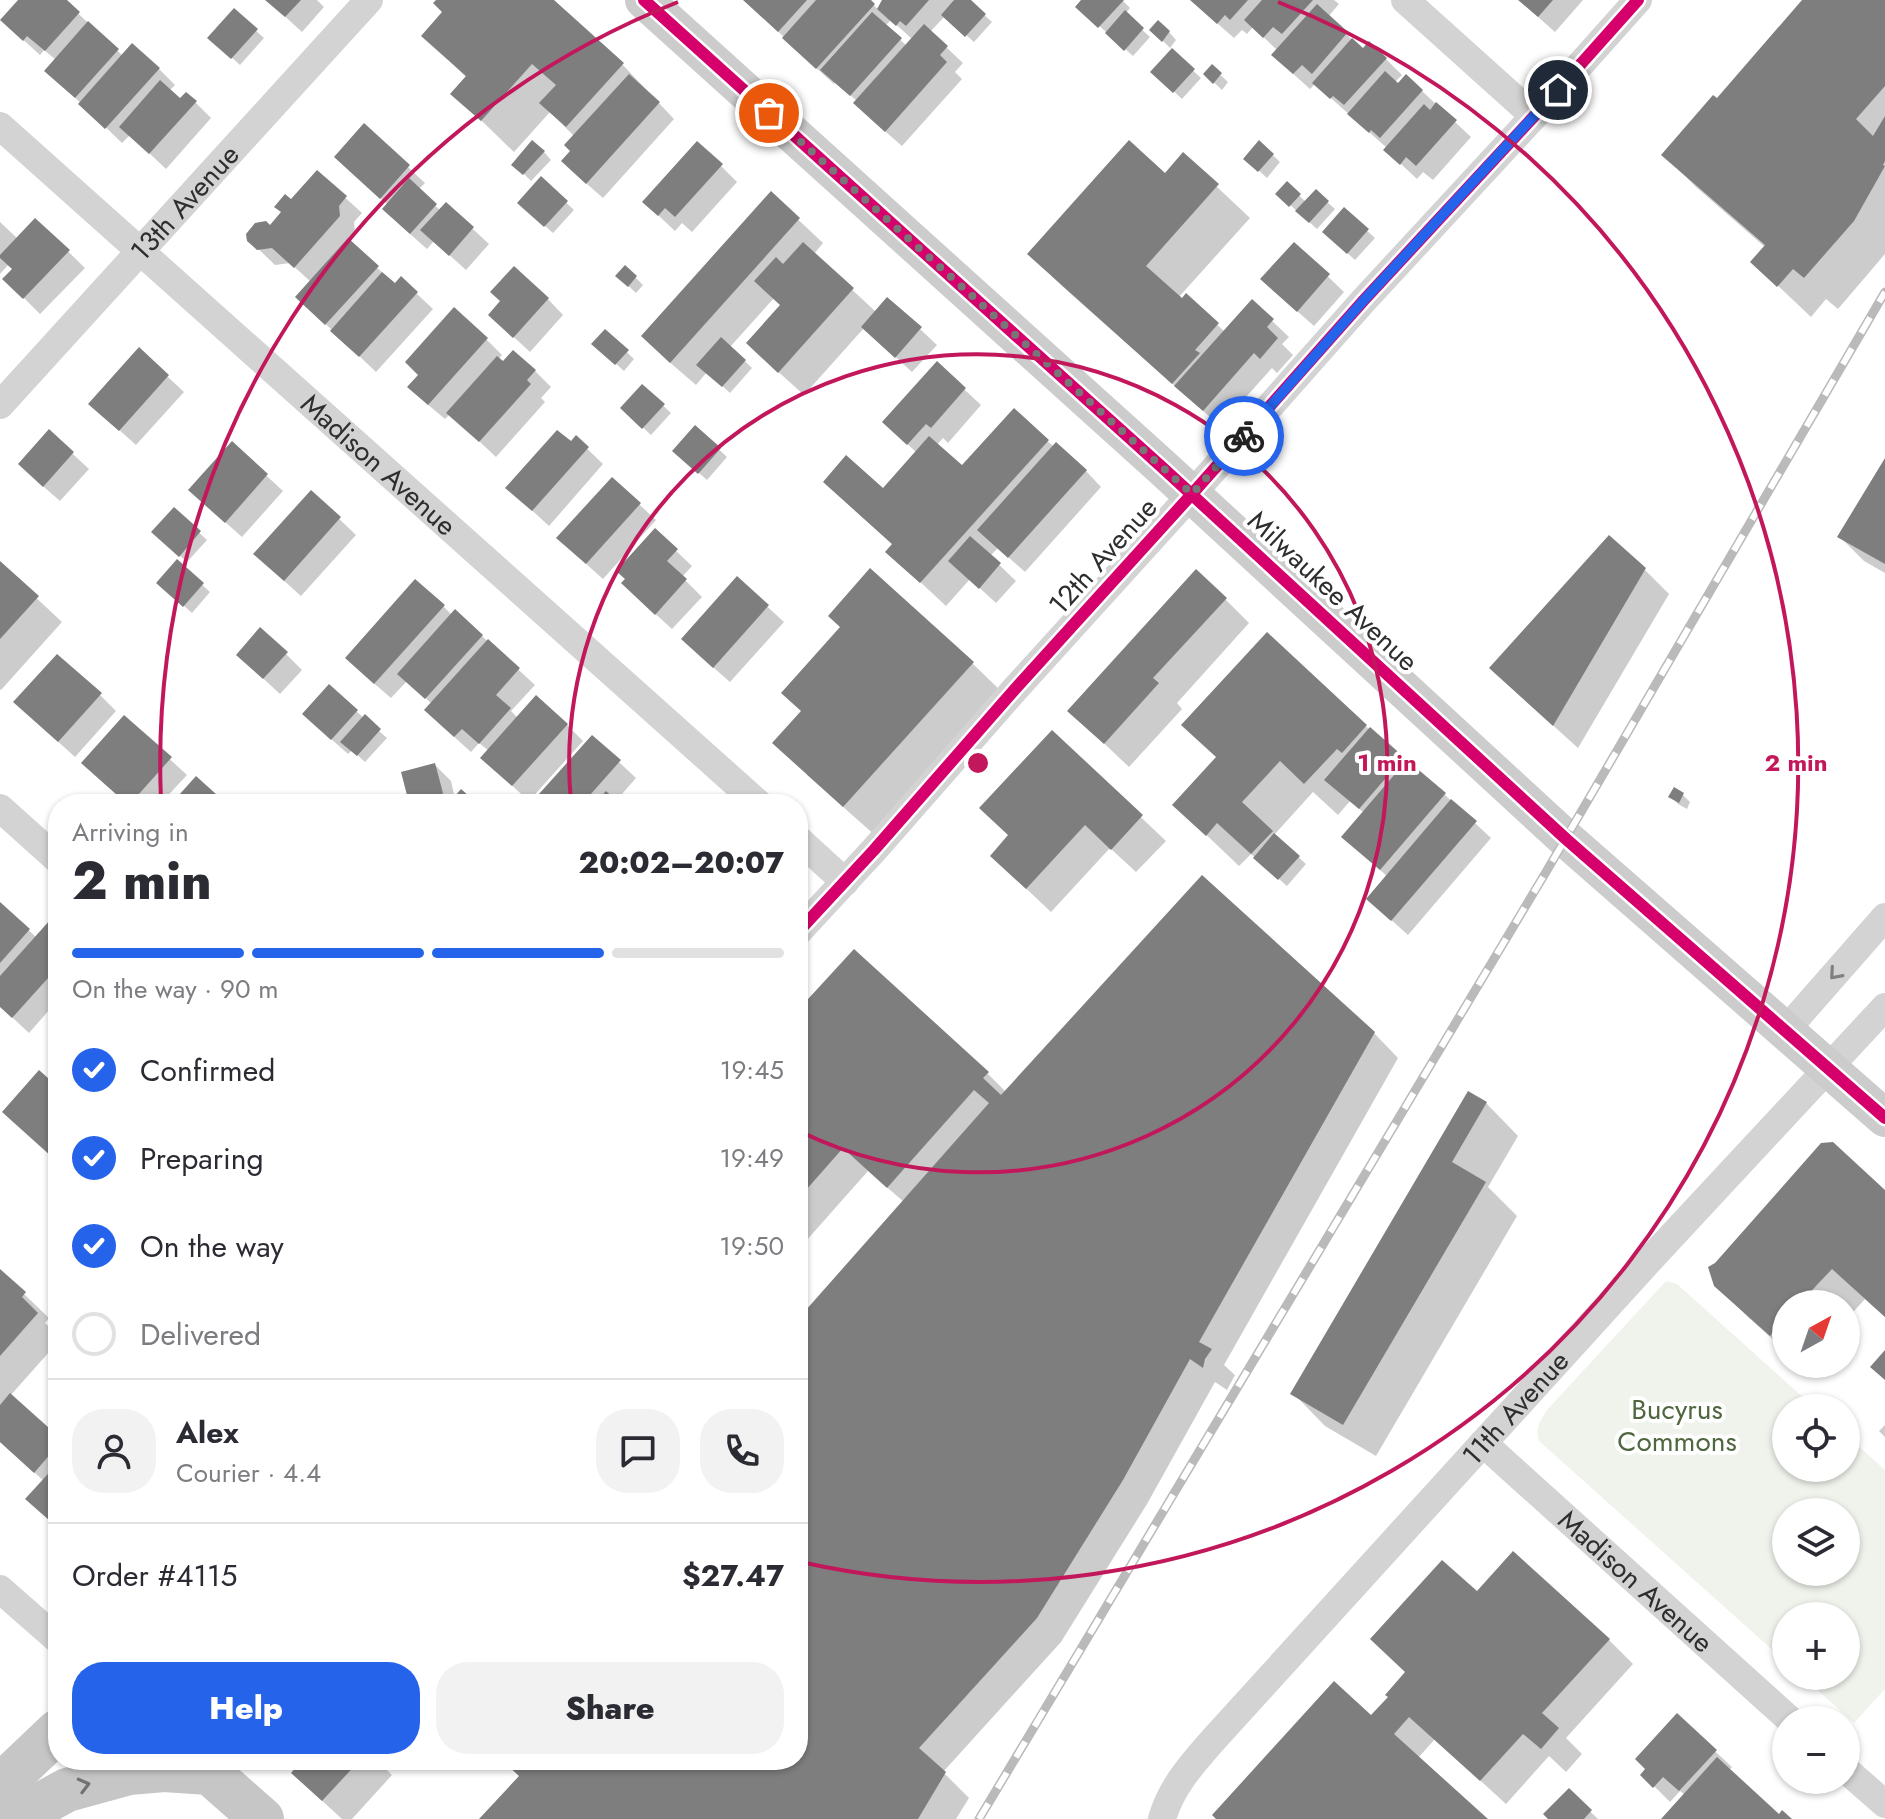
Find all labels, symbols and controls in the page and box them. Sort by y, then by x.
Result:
pin [1524,56,1592,124]
icon: home [1536,68,1580,112]
pin [735,79,803,147]
icon: bag [747,91,791,135]
street label: 13th Avenue [121,135,249,270]
street label: Madison Avenue [292,384,466,545]
courier [1204,396,1284,476]
icon: bike [1222,414,1266,458]
street label: 12th Avenue [1039,488,1167,624]
street label: Milwaukee Avenue [1239,501,1427,681]
text: 1 min [1357,745,1417,780]
text: 2 min [1764,745,1828,780]
centre of rings [964,749,992,777]
text: Arriving in [72,813,189,851]
text: 20:02–20:07 [579,841,784,884]
text: 2 min [72,843,212,919]
one-way arrow [1830,965,1845,980]
text: On the way · 90 m [72,970,279,1008]
icon: check [72,1048,116,1092]
text: Confirmed [140,1049,275,1092]
text: 19:45 [720,1051,784,1089]
icon: check [72,1136,116,1180]
text: Preparing [140,1137,264,1180]
text: 19:49 [719,1139,784,1177]
icon: check [72,1224,116,1268]
text: On the way [140,1225,284,1268]
text: 19:50 [719,1227,784,1265]
north arrow [1772,1290,1860,1378]
map controls [1772,1290,1860,1794]
text: Delivered [140,1313,261,1356]
street label: 11th Avenue [1452,1341,1578,1474]
park label: Bucyrus Commons [1617,1389,1737,1462]
button: locate [1772,1394,1860,1482]
button: person [72,1409,156,1493]
button: chat [596,1409,680,1493]
button: phone [700,1409,784,1493]
text: Alex [176,1411,239,1454]
text: Courier · 4.4 [176,1454,321,1492]
button: layers [1772,1498,1860,1586]
street label: Madison Avenue [1549,1500,1723,1662]
text: Order #4115 [72,1554,237,1597]
text: $27.47 [682,1554,784,1597]
button: + [1772,1602,1860,1690]
button: Help [72,1662,420,1754]
button: Share [436,1662,784,1754]
button: − [1772,1706,1860,1794]
one-way arrow [76,1778,90,1795]

